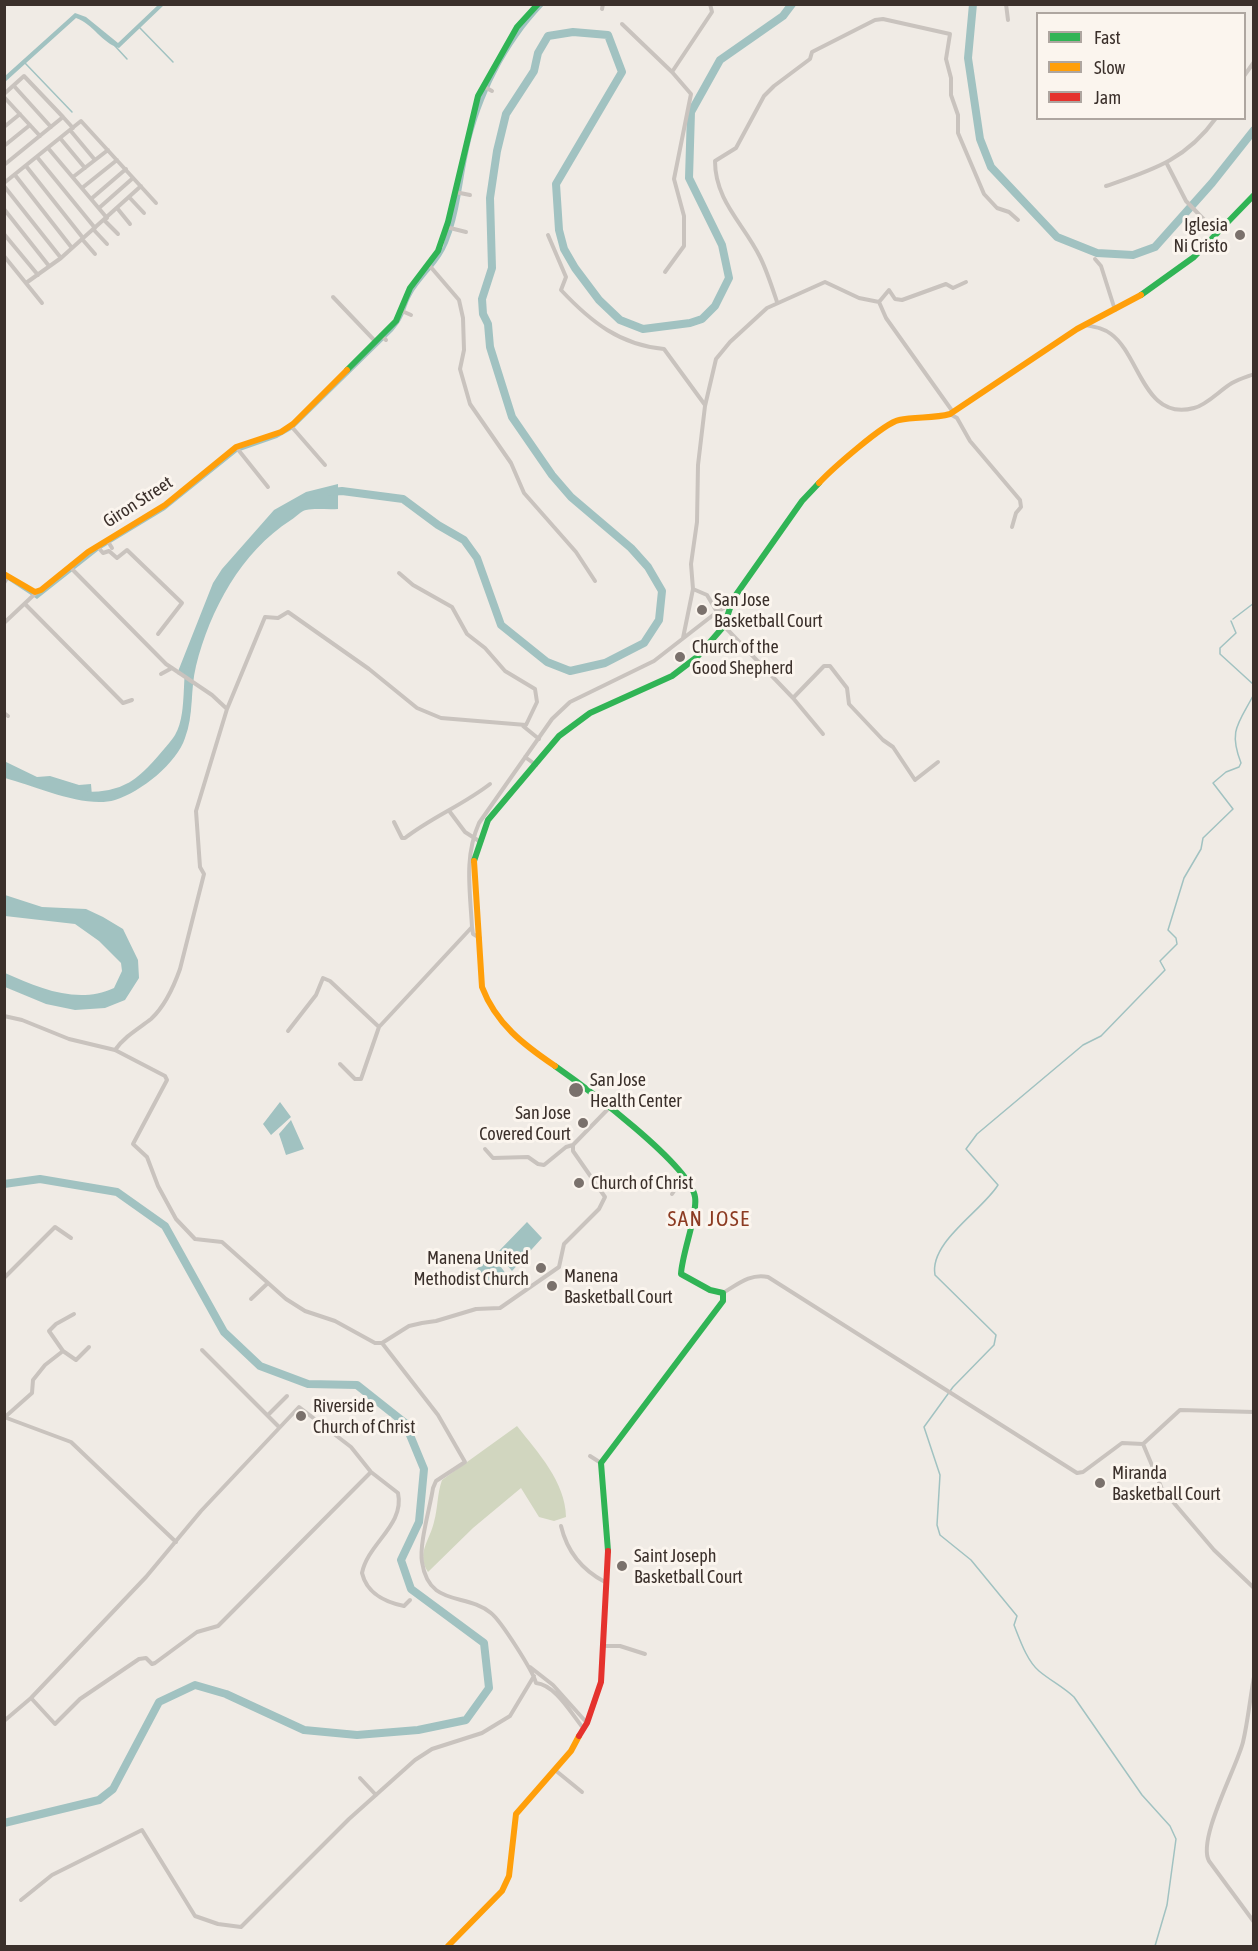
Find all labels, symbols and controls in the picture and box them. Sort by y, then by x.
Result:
legend [1036,12,1246,120]
text: Fast [1094,27,1121,48]
text: Slow [1094,57,1125,78]
text: Jam [1094,87,1121,108]
place label: Iglesia Ni Cristo [1173,214,1228,256]
marker: Iglesia Ni Cristo [1233,228,1247,242]
street label: Giron Street [99,472,177,532]
place label: San Jose Basketball Court [714,589,823,632]
marker: San Jose Basketball Court [695,603,709,617]
place label: Church of the Good Shepherd [692,636,793,678]
marker: Church of the Good Shepherd [673,650,687,664]
place label: San Jose Health Center [590,1069,682,1112]
marker: San Jose Health Center [567,1081,585,1099]
place label: San Jose Covered Court [479,1102,571,1144]
marker: San Jose Covered Court [576,1116,590,1130]
place label: Church of Christ [591,1172,693,1194]
marker: Church of Christ [572,1176,586,1190]
district label: SAN JOSE [667,1206,751,1232]
place label: Manena United Methodist Church [413,1247,529,1290]
marker: Manena United Methodist Church [534,1261,548,1275]
place label: Manena Basketball Court [564,1265,673,1308]
marker: Manena Basketball Court [545,1279,559,1293]
place label: Riverside Church of Christ [313,1395,415,1438]
marker: Riverside Church of Christ [294,1409,308,1423]
place label: Miranda Basketball Court [1112,1462,1221,1504]
marker: Miranda Basketball Court [1093,1476,1107,1490]
place label: Saint Joseph Basketball Court [634,1545,743,1588]
marker: Saint Joseph Basketball Court [615,1559,629,1573]

